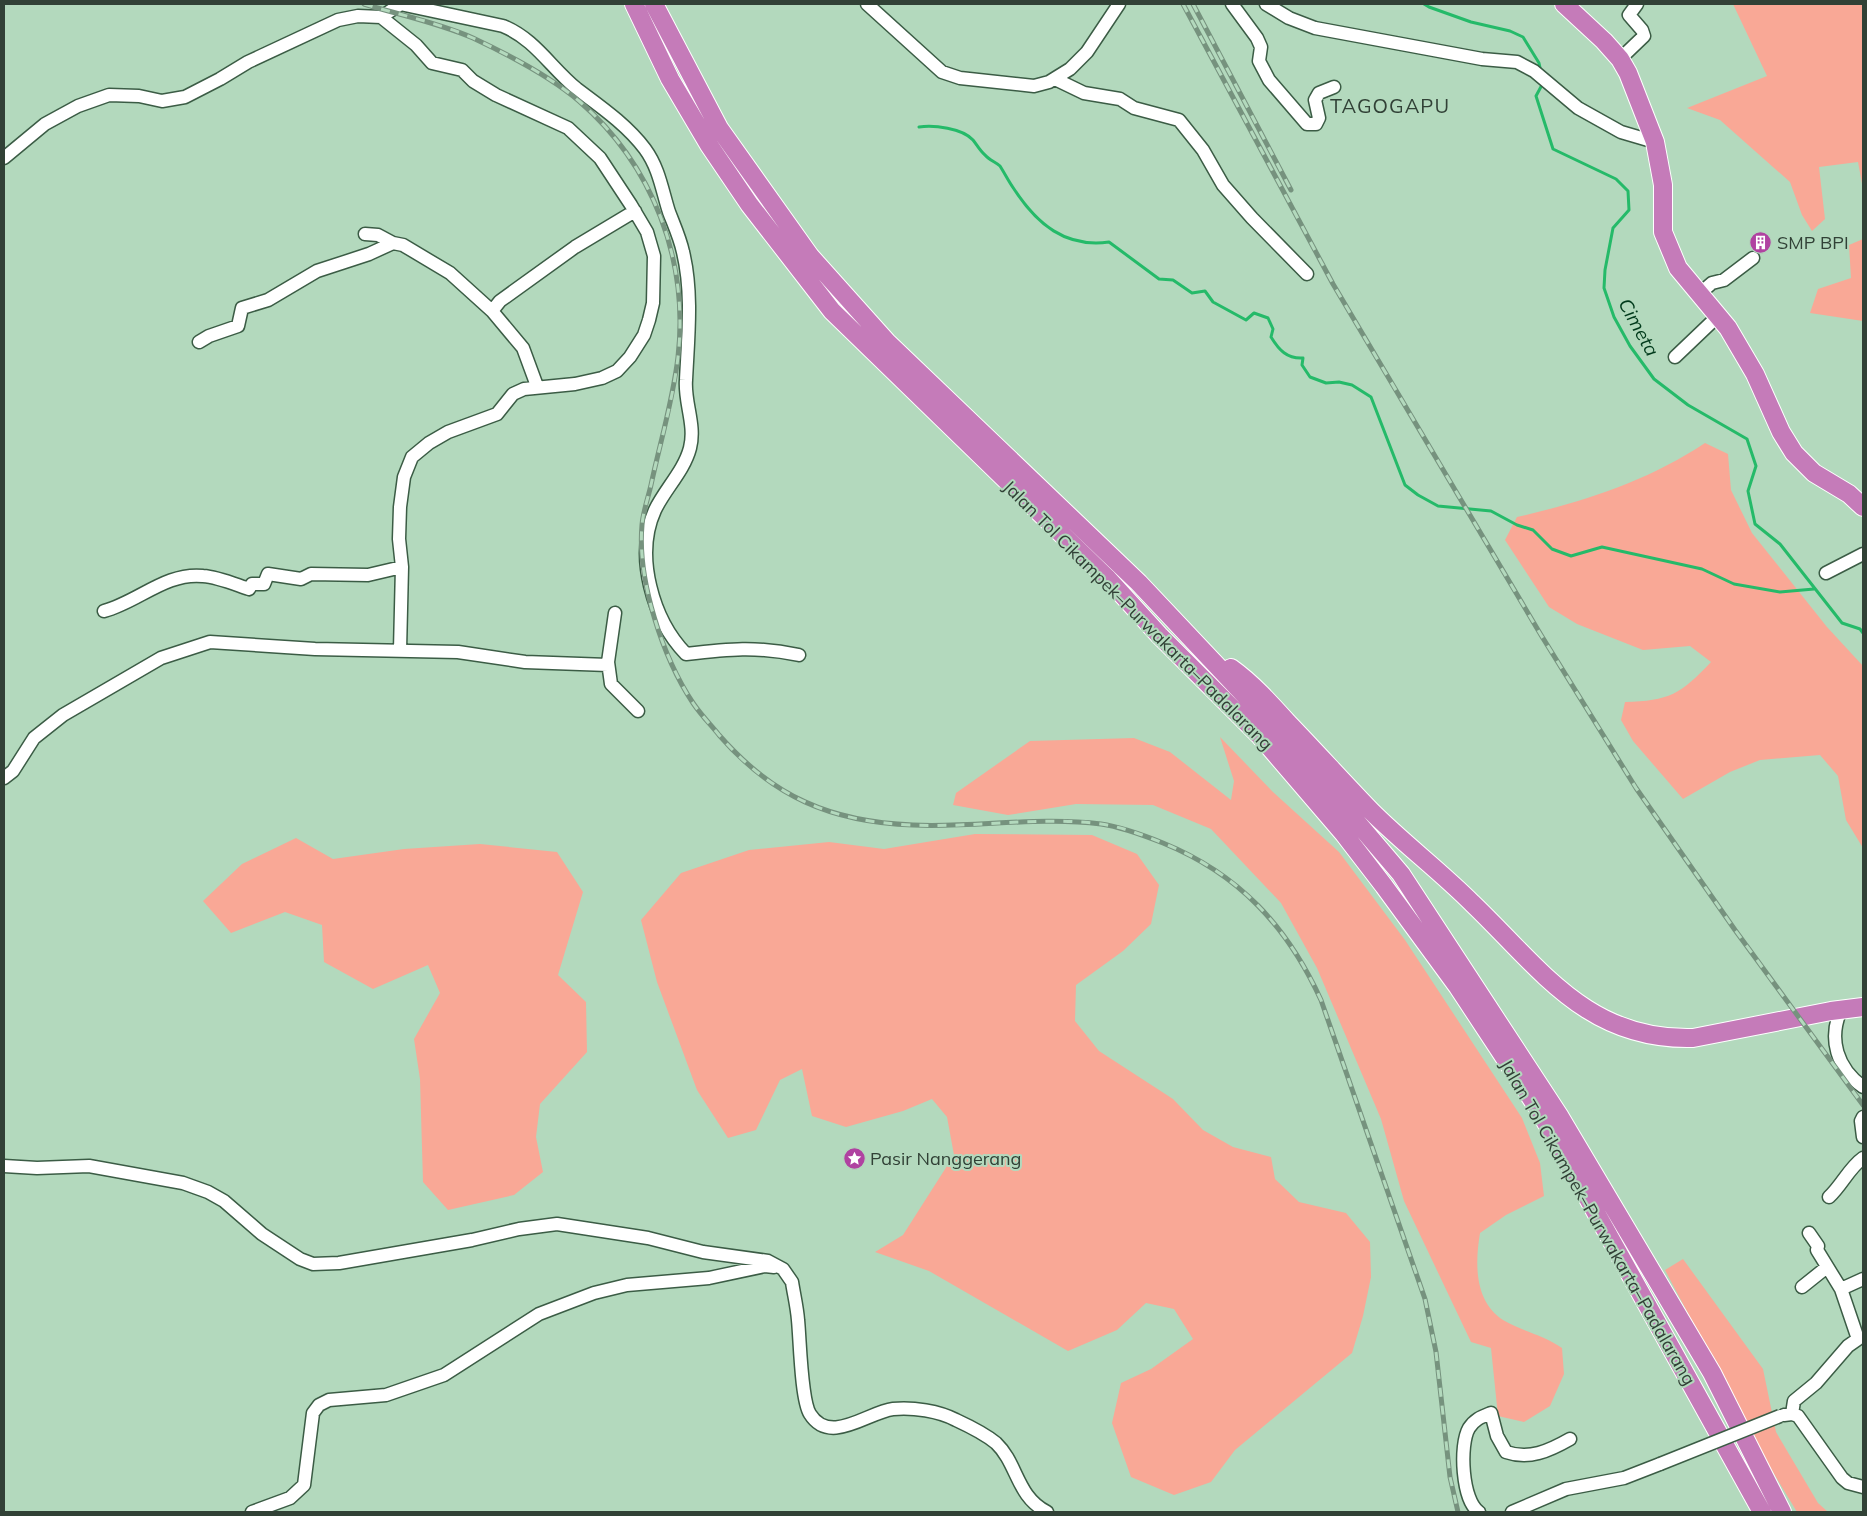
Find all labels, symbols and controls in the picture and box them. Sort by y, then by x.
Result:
district label: TAGOGAPU [1330,93,1450,118]
building icon: SMP BPI [1749,230,1773,254]
place label: SMP BPI [1777,231,1849,254]
water label: Cimeta [1613,294,1665,360]
street label: Jalan Tol Cikampek–Purwakarta–Padalarang [998,475,1278,755]
street label: Jalan Tol Cikampek–Purwakarta–Padalarang [1495,1055,1701,1389]
place icon: Pasir Nanggerang [842,1146,866,1170]
place label: Pasir Nanggerang [870,1147,1021,1170]

